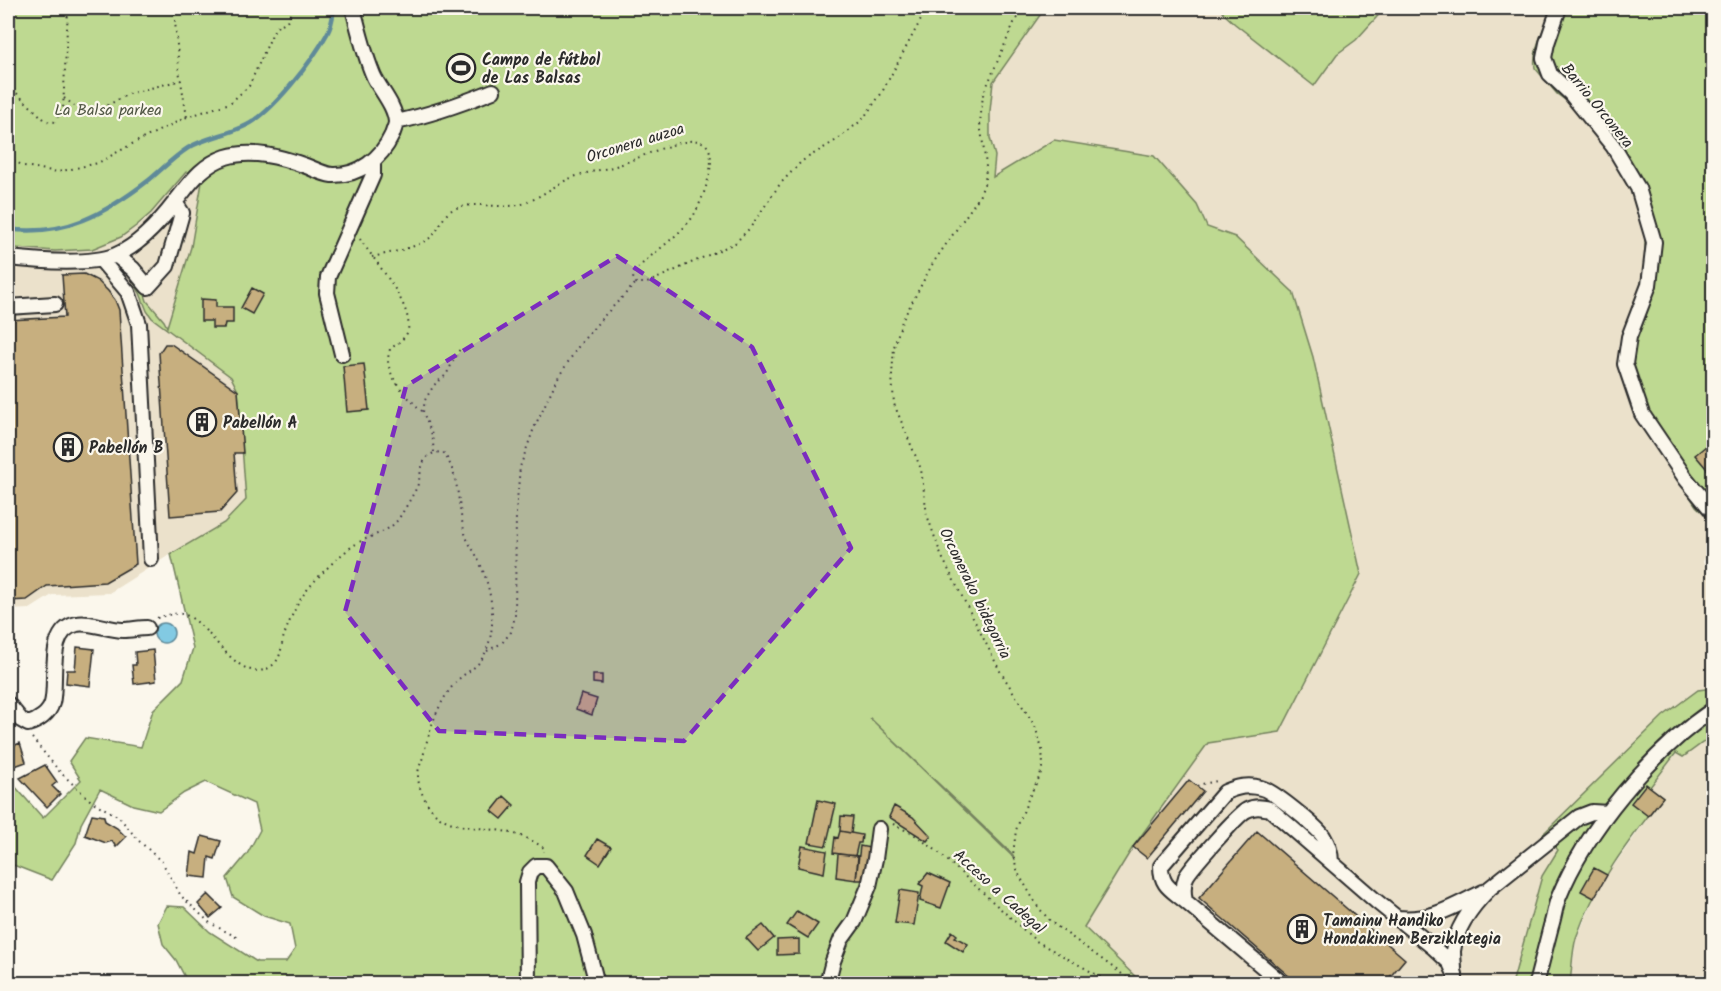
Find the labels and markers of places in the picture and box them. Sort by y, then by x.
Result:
place label: Campo de fútbol de Las Balsas [482,48,601,91]
sports icon: Campo de fútbol de Las Balsas [445,52,477,84]
building icon: Pabellón A [186,406,218,438]
place label: Pabellón A [223,411,298,436]
building icon: Pabellón B [52,431,84,463]
place label: Pabellón B [89,436,164,461]
place label: Tamainu Handiko Hondakinen Berziklategia [1323,909,1501,952]
building icon: Tamainu Handiko Hondakinen Berziklategia [1286,913,1318,945]

